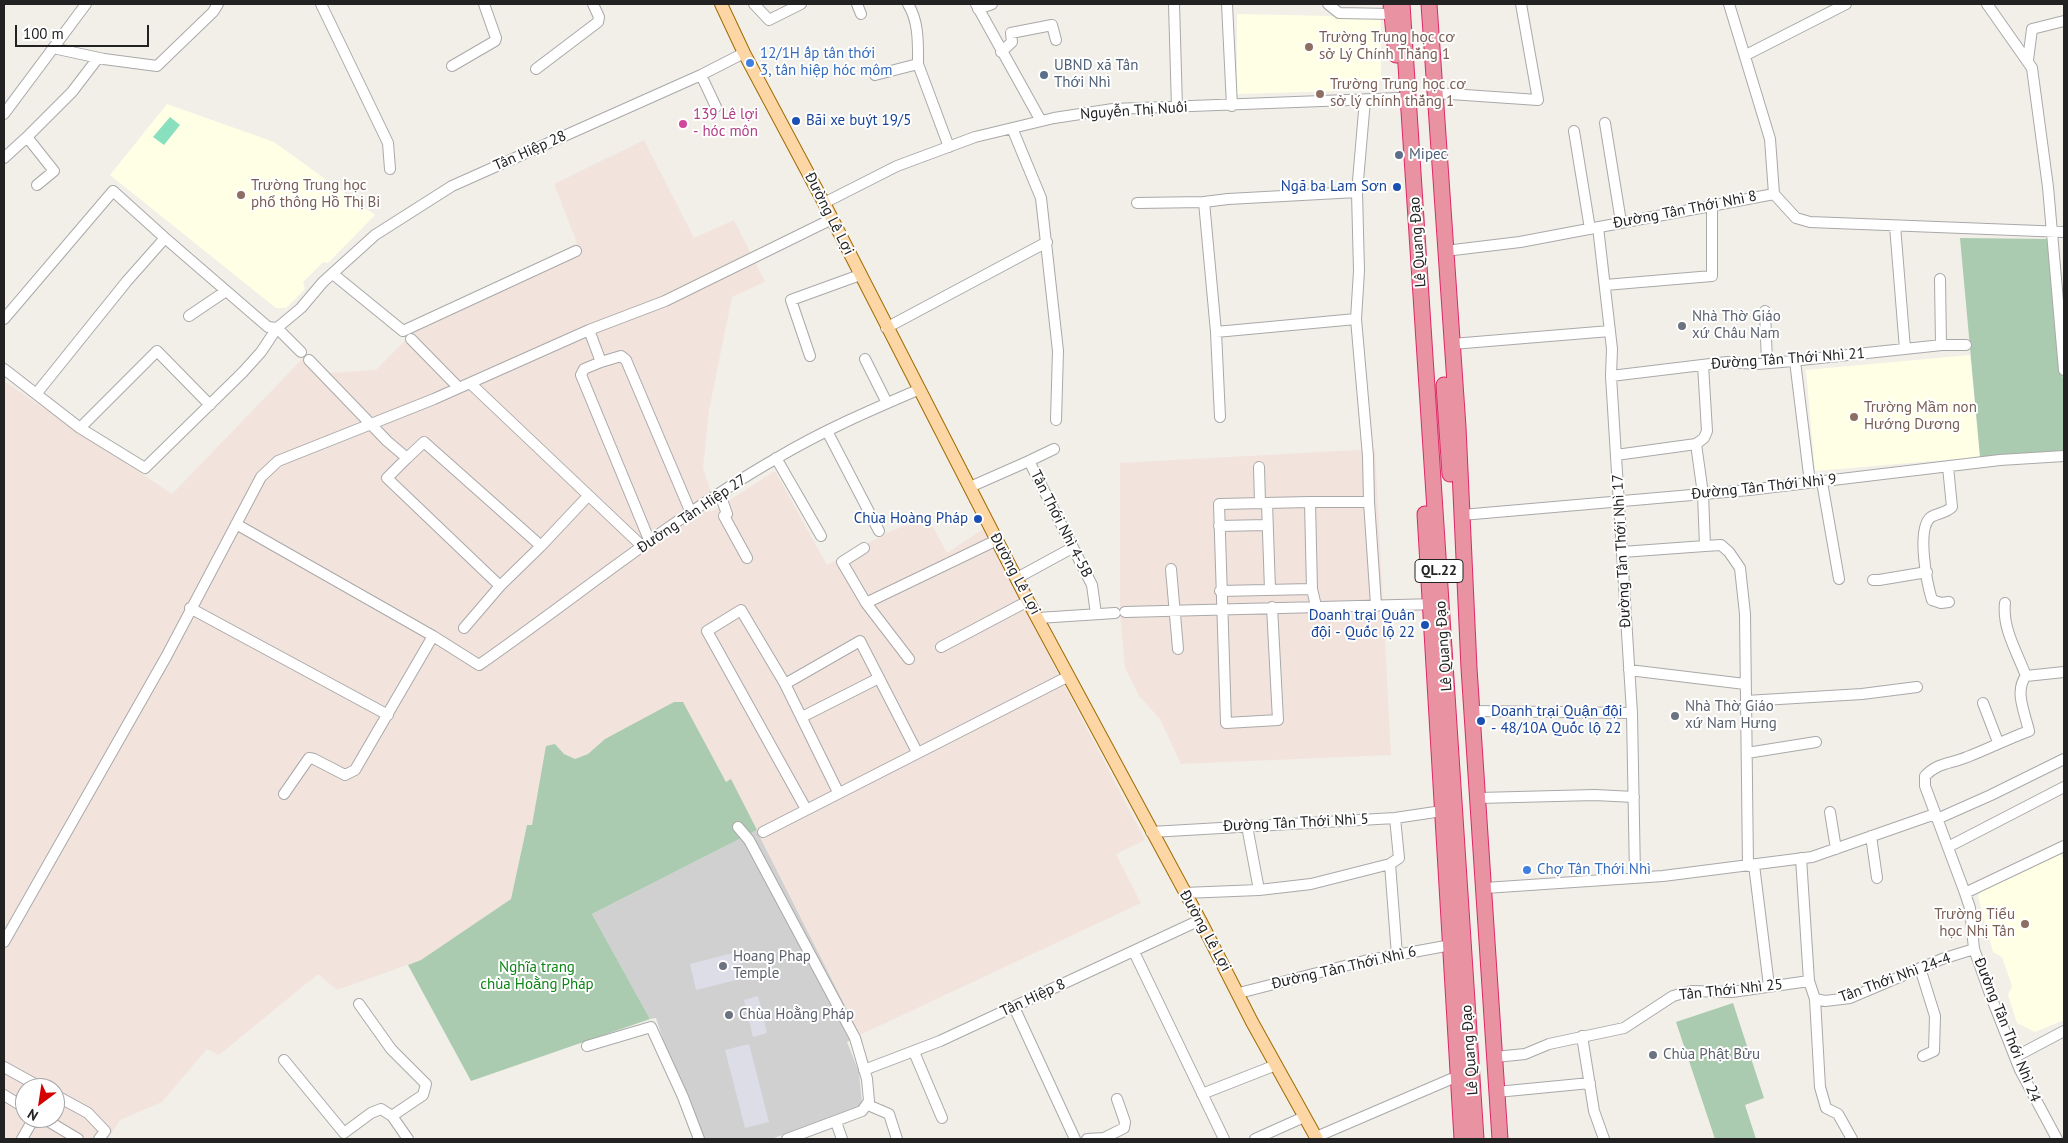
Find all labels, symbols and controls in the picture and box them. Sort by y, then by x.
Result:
scale bar [18,15,151,47]
text: 100 m [23,24,64,43]
place label: Trường Trung học cơ sở Lý Chính Thắng 1 [1319,29,1455,64]
marker: Trường Trung học cơ sở Lý Chính Thắng 1 [1303,41,1315,53]
place label: 12/1H ấp tân thới 3, tân hiệp hóc môm [760,45,892,80]
marker: 12/1H ấp tân thới 3, tân hiệp hóc môm [744,57,756,69]
place label: UBND xã Tân Thới Nhì [1054,57,1138,92]
marker: UBND xã Tân Thới Nhì [1038,69,1050,81]
place label: Trường Trung học cơ sở lý chính thắng 1 [1330,76,1466,111]
marker: Trường Trung học cơ sở lý chính thắng 1 [1314,88,1326,100]
street label: Nguyễn Thị Nuôi [1080,98,1188,124]
place label: 139 Lê lợi - hóc môn [693,106,758,141]
place label: Bãi xe buýt 19/5 [806,112,911,130]
marker: Bãi xe buýt 19/5 [790,115,802,127]
marker: 139 Lê lợi - hóc môn [677,118,689,130]
street label: Tân Hiệp 28 [491,127,569,175]
place label: Mipec [1409,146,1447,164]
marker: Mipec [1393,149,1405,161]
street label: Đường Lê Lợi [801,170,857,258]
place label: Trường Trung học phổ thông Hồ Thị Bi [251,177,380,212]
place label: Ngã ba Lam Sơn [1281,178,1387,196]
marker: Ngã ba Lam Sơn [1391,181,1403,193]
street label: Đường Tân Thới Nhì 8 [1612,187,1758,233]
marker: Trường Trung học phổ thông Hồ Thị Bi [235,189,247,201]
street label: Lê Quang Đạo [1406,196,1430,288]
place label: Nhà Thờ Giáo xứ Châu Nam [1692,308,1781,343]
marker: Nhà Thờ Giáo xứ Châu Nam [1676,320,1688,332]
street label: Đường Tân Thới Nhì 21 [1711,345,1865,373]
place label: Trường Mầm non Hướng Dương [1864,399,1977,434]
marker: Trường Mầm non Hướng Dương [1848,411,1860,423]
street label: Tân Thới Nhì 4-5B [1026,467,1096,581]
street label: Đường Tân Thới Nhì 9 [1691,470,1837,504]
street label: Đường Tân Hiệp 27 [634,471,750,557]
street label: Đường Tân Thới Nhì 17 [1609,474,1635,628]
place label: Chùa Hoàng Pháp [854,510,968,528]
marker: Chùa Hoàng Pháp [972,513,984,525]
street label: Đường Lê Lợi [986,530,1044,618]
road number: QL.22 [1415,560,1463,582]
street label: Lê Quang Đạo [1432,600,1456,692]
place label: Doanh trại Quân đội - Quốc lộ 22 [1309,607,1415,642]
marker: Doanh trại Quân đội - Quốc lộ 22 [1419,619,1431,631]
place label: Nhà Thờ Giáo xứ Nam Hưng [1685,698,1777,733]
place label: Doanh trại Quận đội - 48/10A Quốc lộ 22 [1491,703,1623,738]
marker: Nhà Thờ Giáo xứ Nam Hưng [1669,710,1681,722]
marker: Doanh trại Quận đội - 48/10A Quốc lộ 22 [1475,715,1487,727]
street label: Đường Tân Thới Nhì 5 [1223,810,1369,836]
place label: Chợ Tân Thới Nhì [1537,861,1651,879]
marker: Chợ Tân Thới Nhì [1521,864,1533,876]
street label: Đường Lê Lợi [1175,887,1235,975]
place label: Trường Tiểu học Nhị Tân [1934,906,2015,941]
marker: Trường Tiểu học Nhị Tân [2019,918,2031,930]
street label: Đường Tản Thới Nhì 6 [1270,943,1418,993]
place label: Hoang Phap Temple [733,948,811,983]
street label: Tân Thới Nhì 24-4 [1837,949,1953,1007]
street label: Đường Tân Thới Nhì 24 [1970,955,2044,1105]
park label: Nghĩa trang chùa Hoằng Pháp [480,959,594,994]
marker: Hoang Phap Temple [717,960,729,972]
street label: Tân Hiệp 8 [998,975,1068,1021]
street label: Tân Thới Nhì 25 [1678,976,1784,1004]
street label: Lê Quang Đạo [1458,1004,1482,1096]
place label: Chùa Hoằng Pháp [739,1006,854,1024]
marker: Chùa Hoằng Pháp [723,1009,735,1021]
place label: Chùa Phật Bửu [1663,1046,1760,1064]
marker: Chùa Phật Bửu [1647,1049,1659,1061]
north arrow [15,1078,65,1128]
text: N [24,1105,41,1125]

